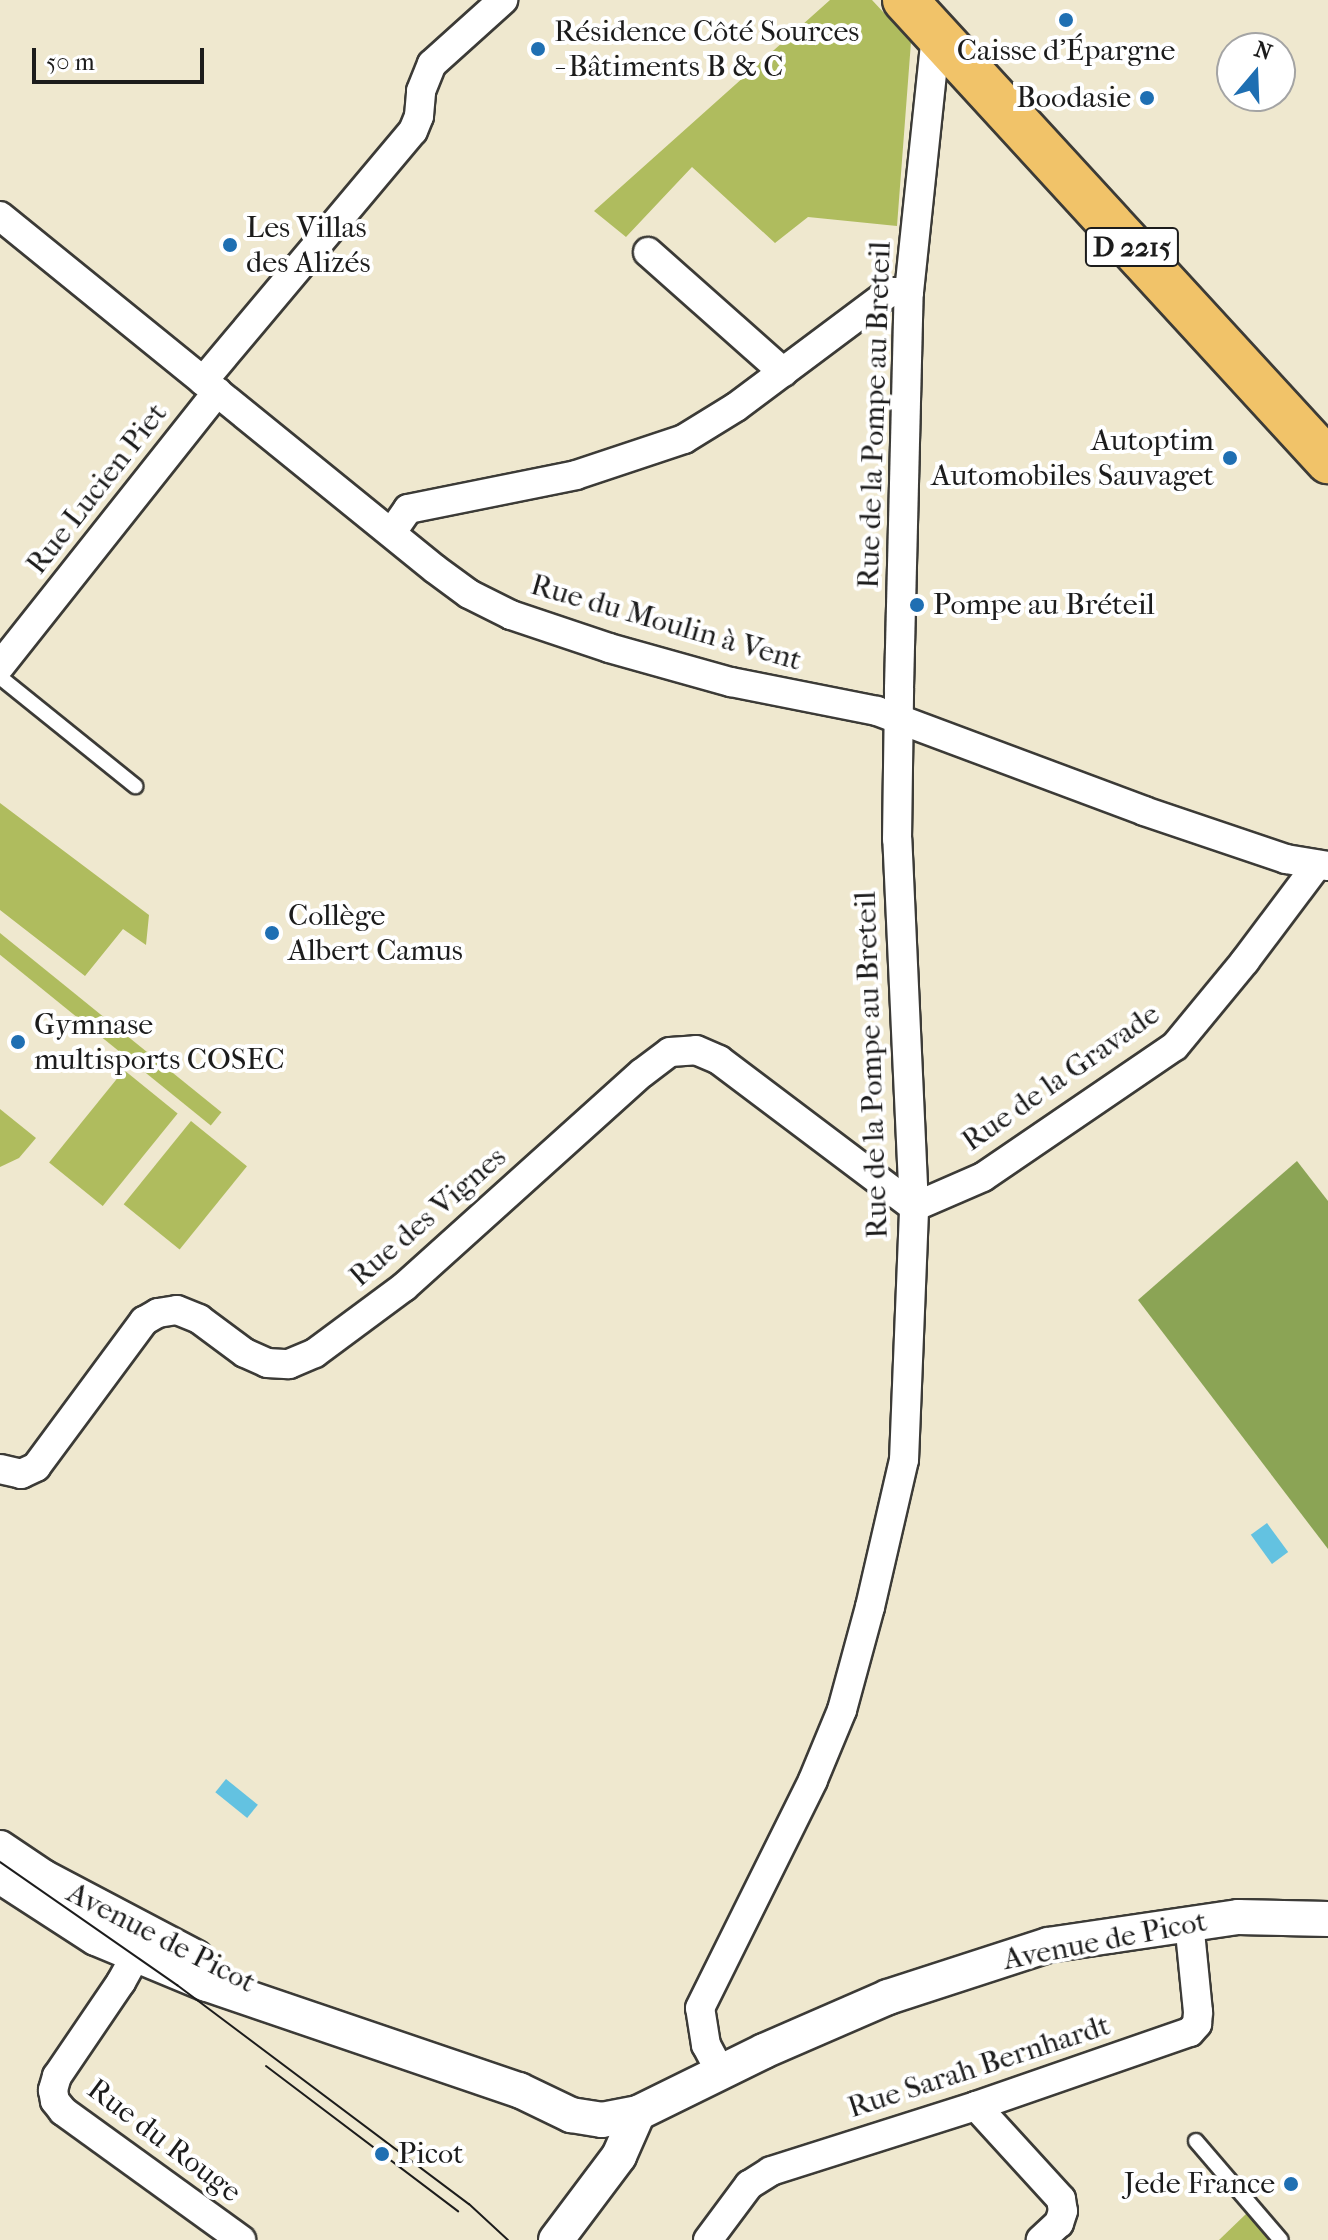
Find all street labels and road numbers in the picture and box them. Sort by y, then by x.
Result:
road number: D 2215 [1084,223,1180,271]
street label: Rue de la Pompe au Breteil [851,241,899,589]
street label: Rue Lucien Piet [19,396,175,582]
street label: Rue du Moulin à Vent [526,567,806,679]
street label: Rue de la Pompe au Breteil [848,891,896,1239]
street label: Rue de la Gravade [955,997,1167,1159]
street label: Rue des Vignes [342,1139,514,1295]
street label: Avenue de Picot [61,1875,261,2001]
street label: Avenue de Picot [1000,1904,1210,1978]
street label: Rue Sarah Bernhardt [843,2008,1115,2126]
street label: Rue du Rouge [80,2072,248,2210]

